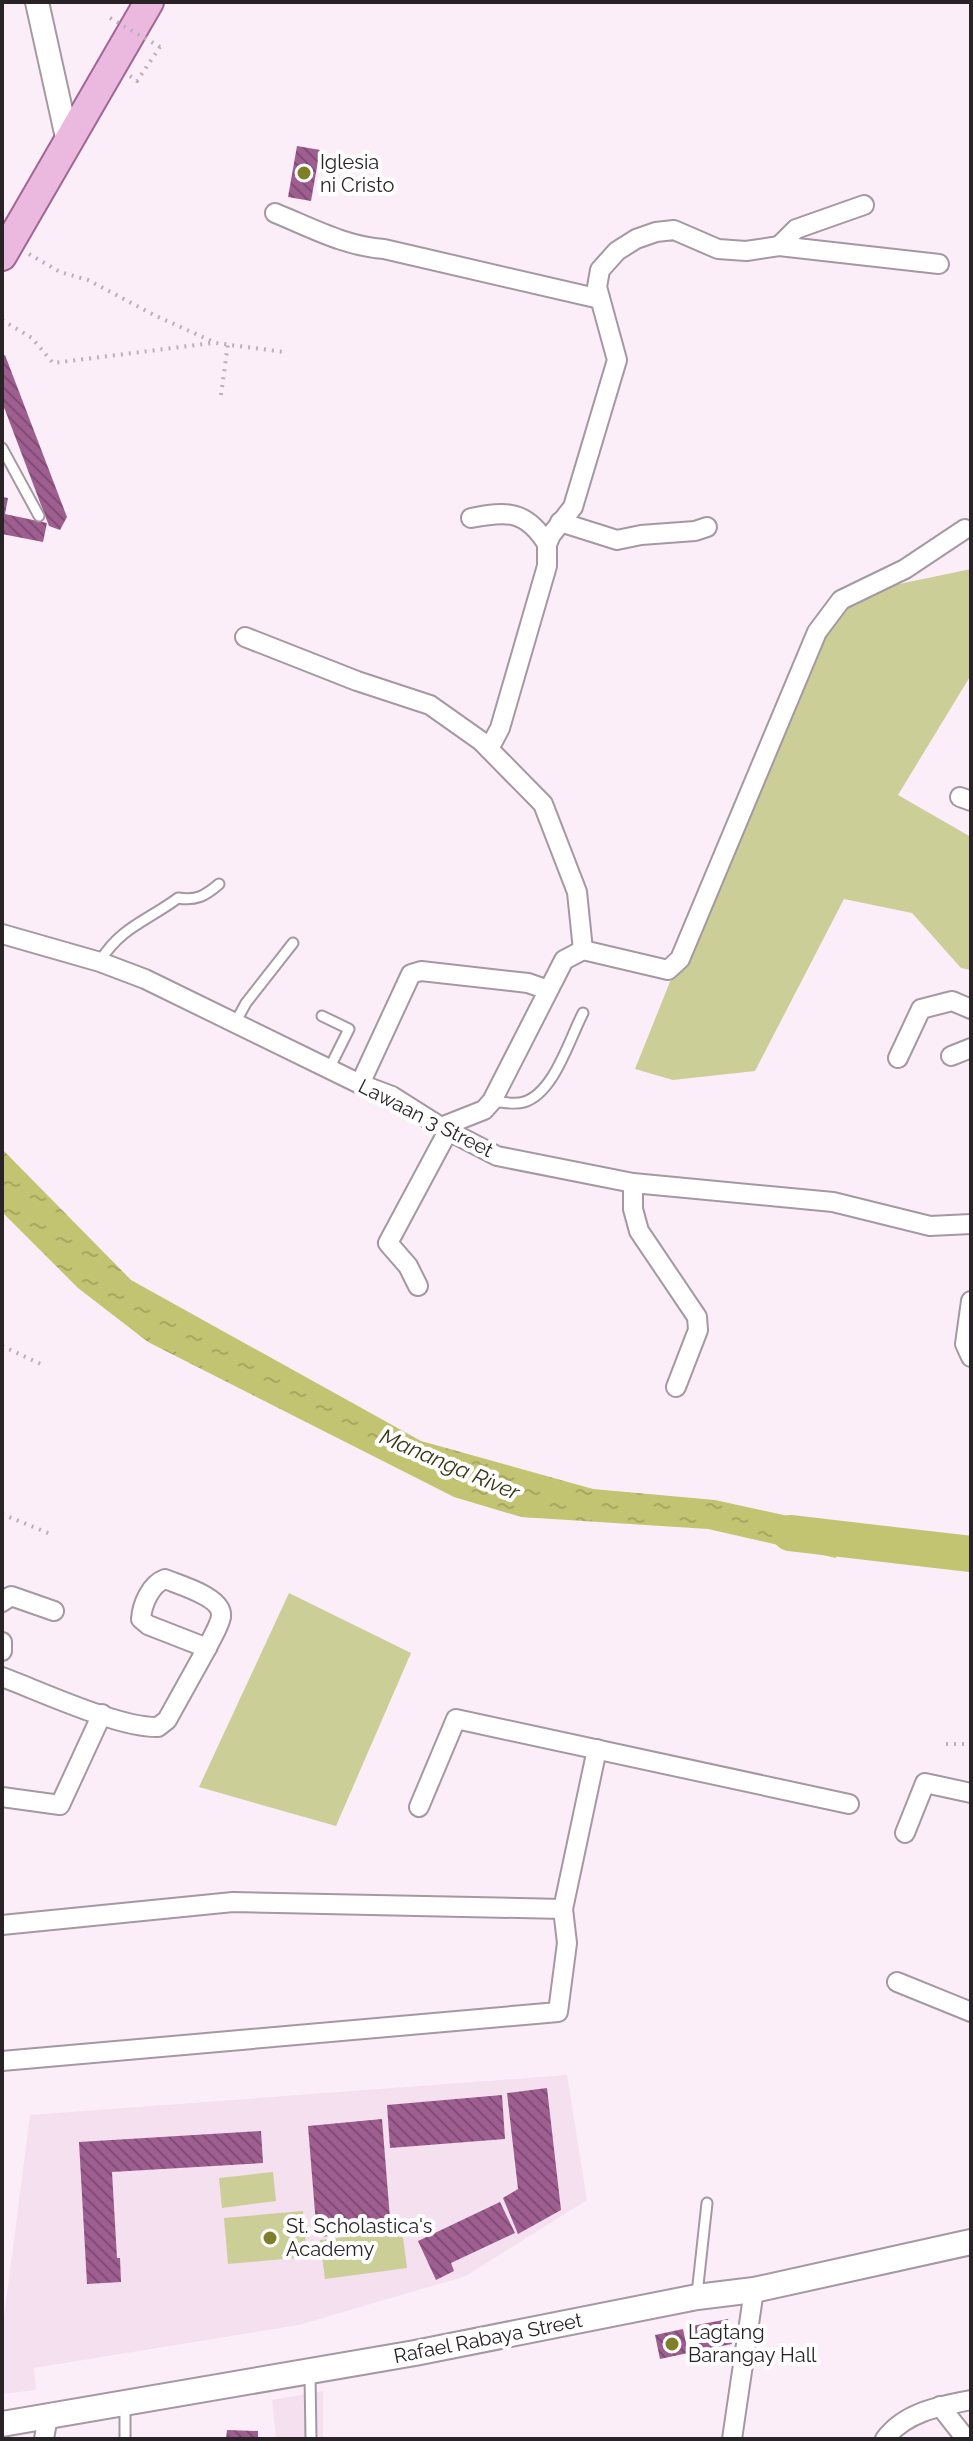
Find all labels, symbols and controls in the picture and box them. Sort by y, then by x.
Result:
place label: Iglesia ni Cristo [320,150,394,197]
marker: Iglesia ni Cristo [295,164,313,182]
street label: Lawaan 3 Street [355,1074,498,1162]
water label: Mananga River [376,1423,525,1506]
place label: St. Scholastica's Academy [286,2214,432,2261]
marker: St. Scholastica's Academy [261,2229,279,2247]
street label: Rafael Rabaya Street [392,2308,585,2368]
place label: Lagtang Barangay Hall [688,2320,817,2367]
marker: Lagtang Barangay Hall [663,2335,681,2353]

